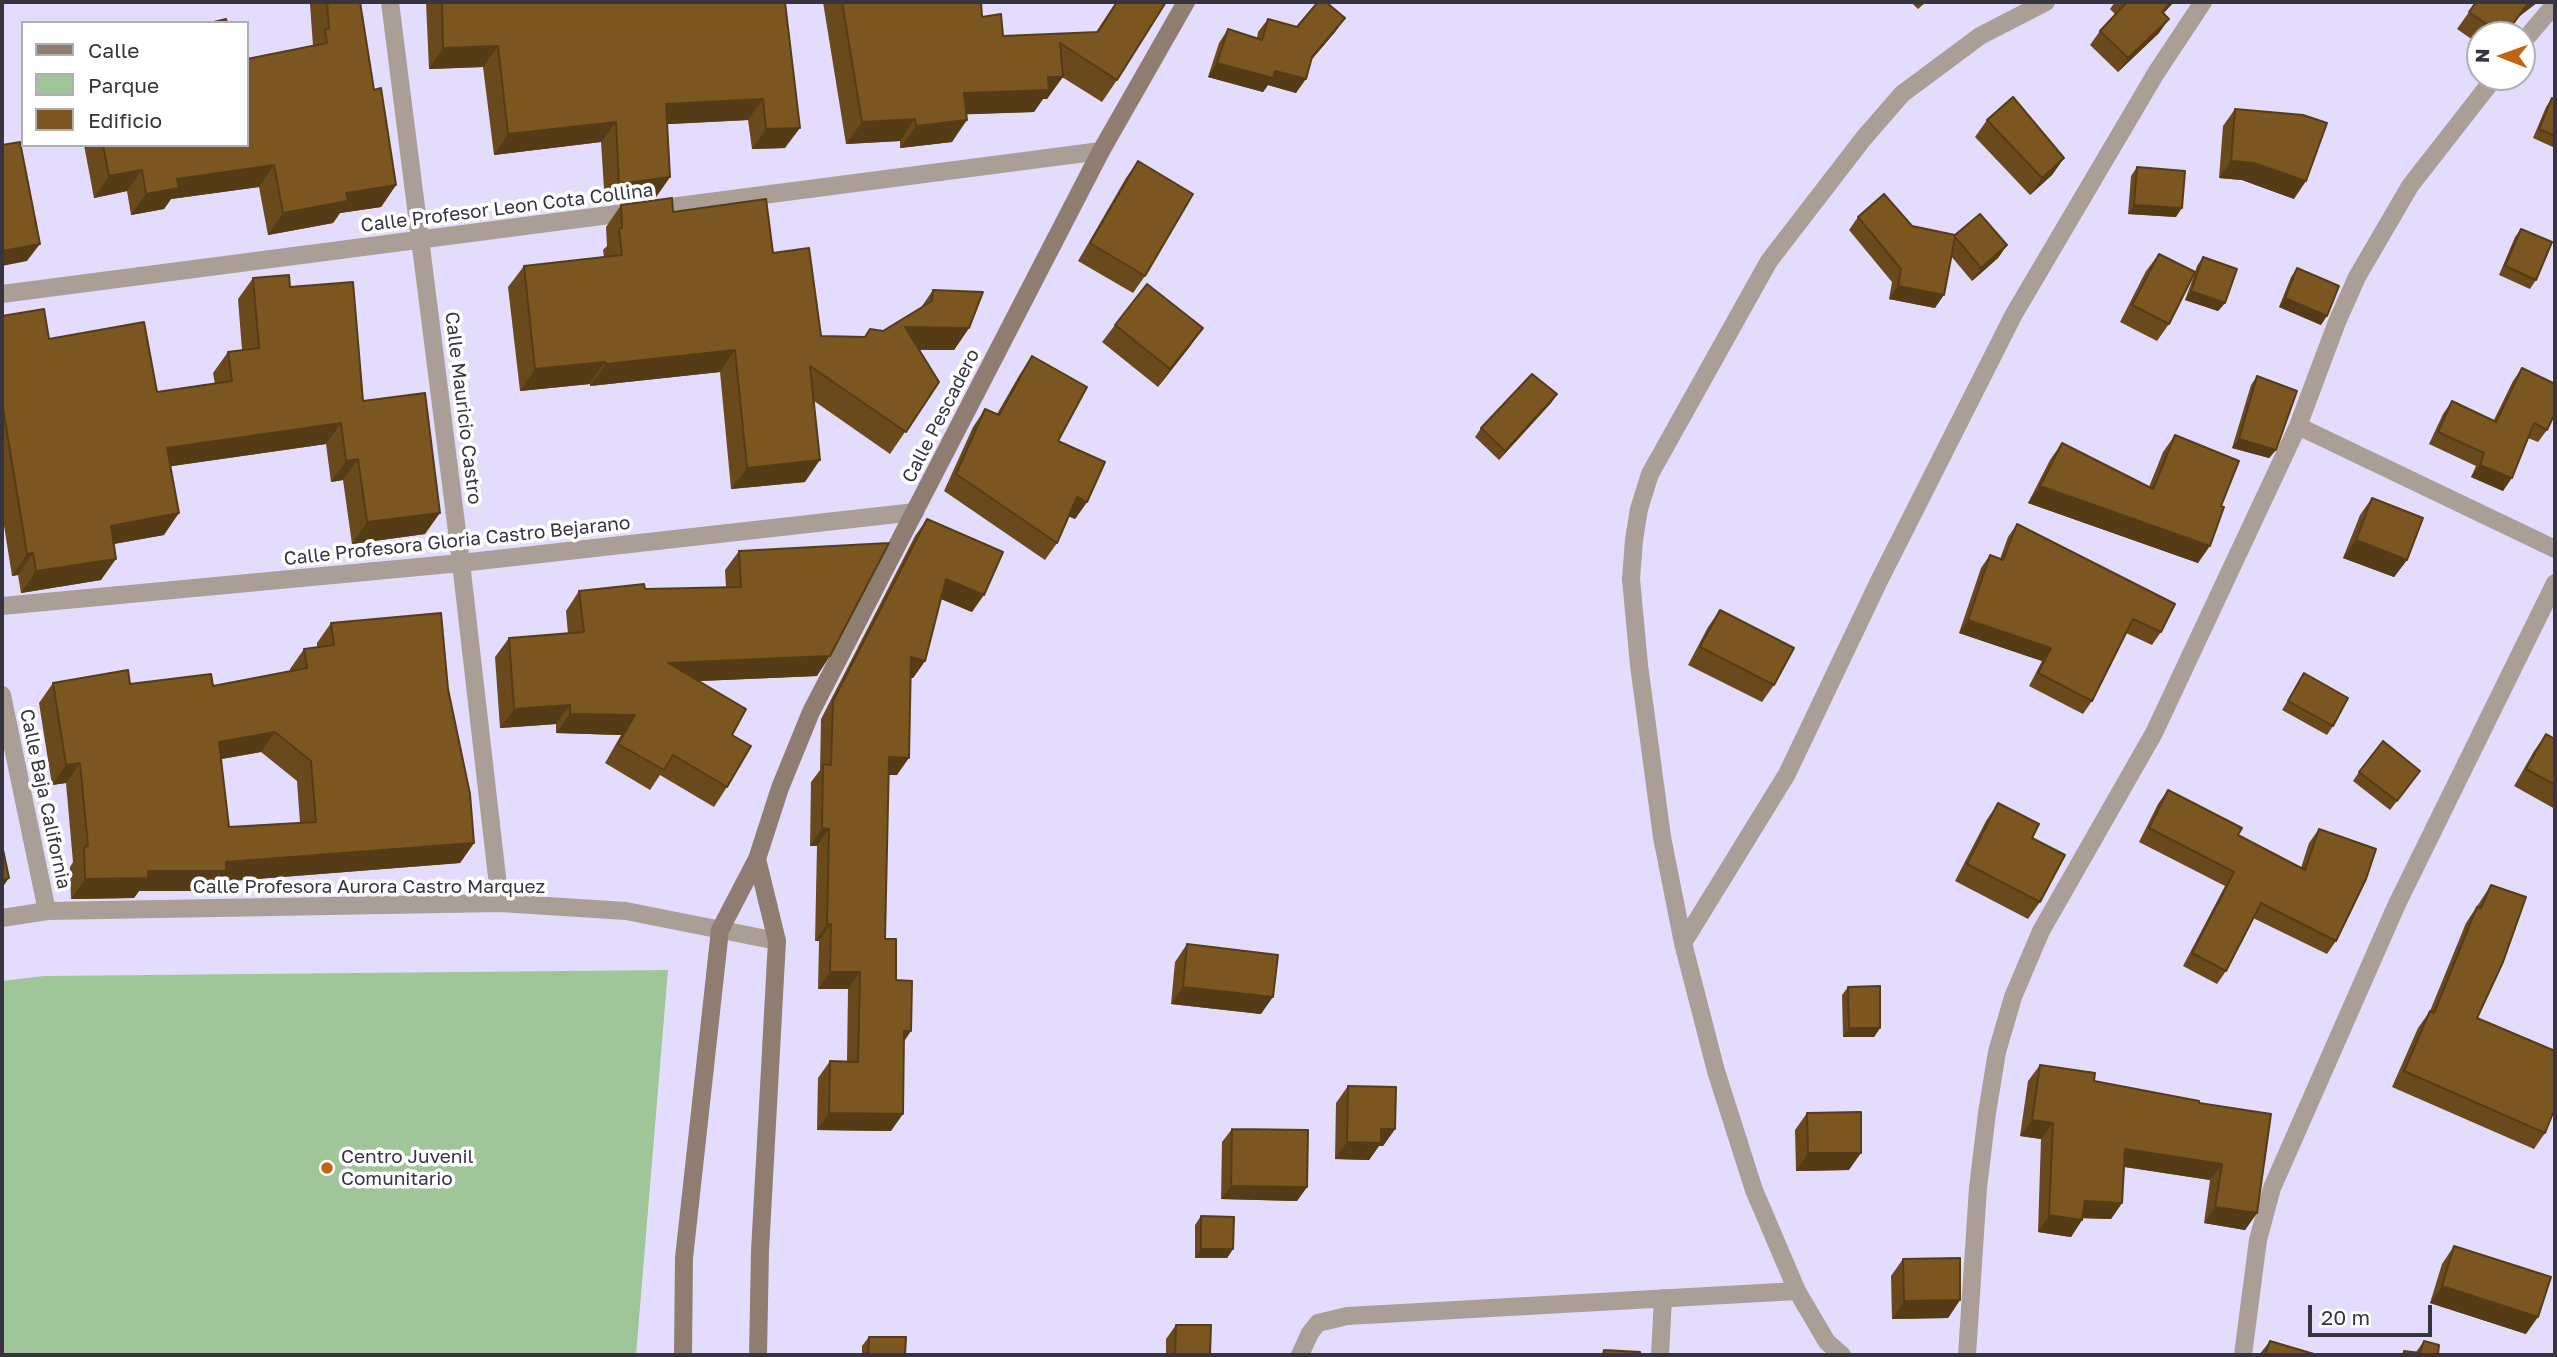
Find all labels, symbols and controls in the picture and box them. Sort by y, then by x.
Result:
legend [21,21,248,147]
north arrow [2466,21,2536,91]
text: Calle [88,37,140,63]
text: N [2470,48,2493,63]
text: Parque [88,72,159,98]
text: Edificio [88,107,162,133]
street label: Calle Profesor Leon Cota Collina [359,179,655,237]
street label: Calle Mauricio Castro [440,310,486,506]
street label: Calle Pescadero [897,345,985,487]
street label: Calle Profesora Gloria Castro Bejarano [283,511,631,571]
street label: Calle Baja California [15,707,75,891]
street label: Calle Profesora Aurora Castro Marquez [193,876,545,898]
place label: Centro Juvenil Comunitario [341,1146,474,1190]
marker: Centro Juvenil Comunitario [319,1160,335,1176]
scale bar [2312,1290,2436,1334]
text: 20 m [2321,1304,2370,1330]

